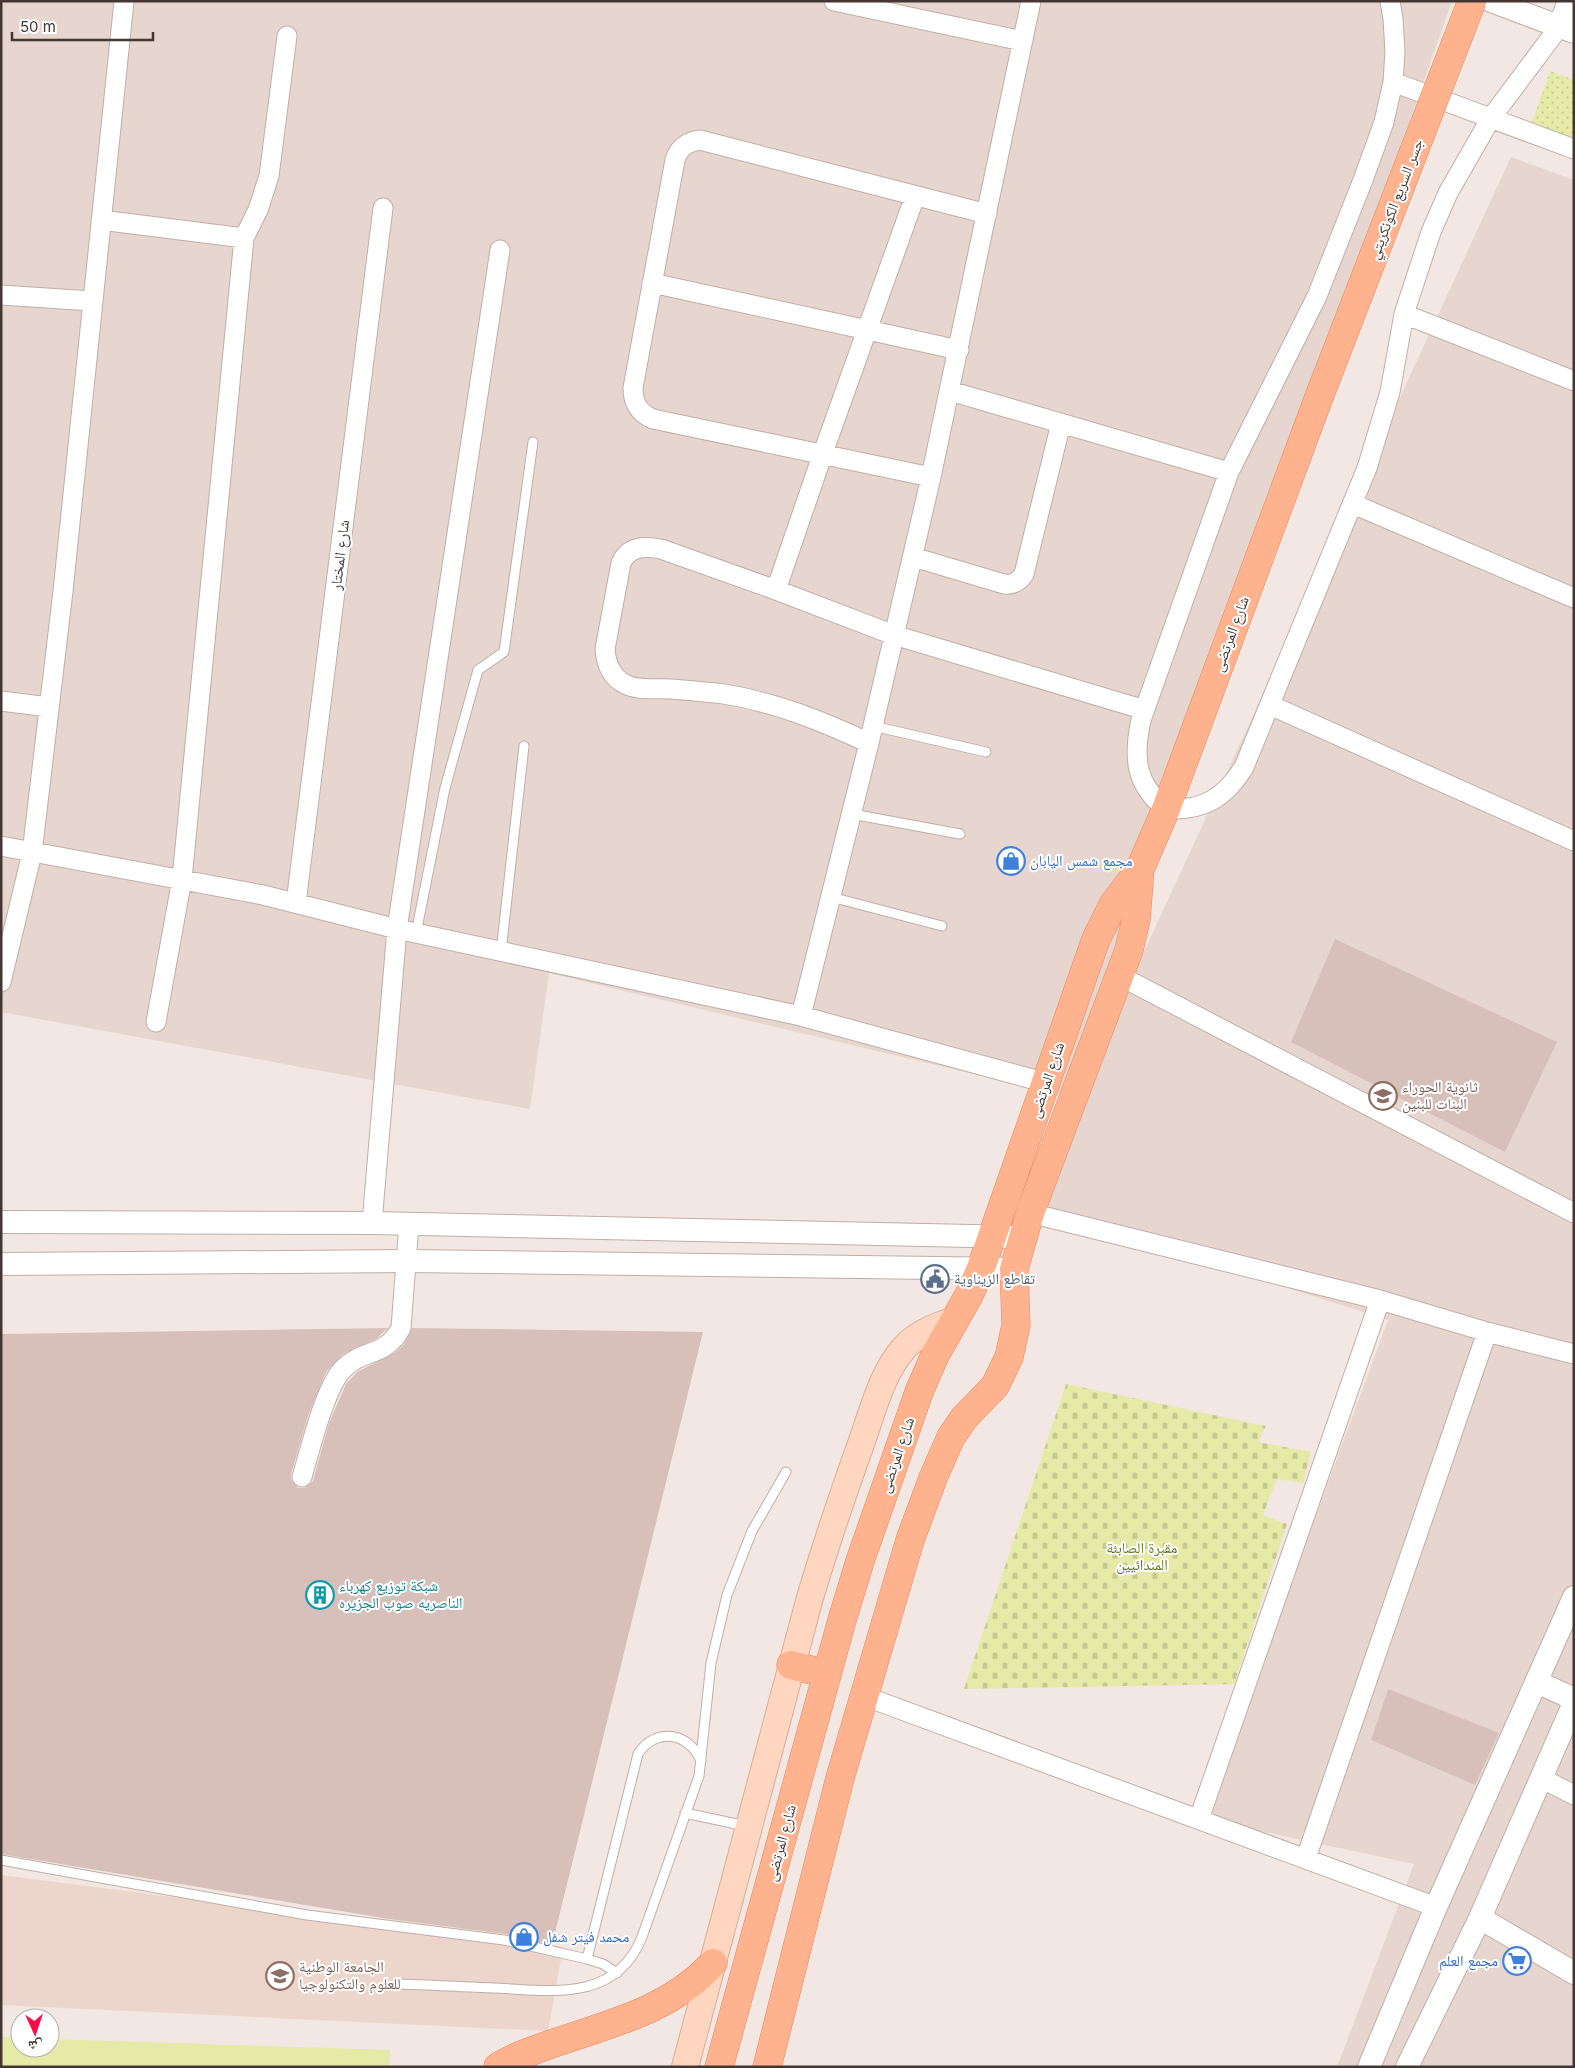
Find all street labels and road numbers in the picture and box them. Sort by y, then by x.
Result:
street label: جسر السريع الكونكريتي [1364,135,1430,263]
street label: شارع المختار [326,519,354,592]
street label: شارع المرتضى [1208,593,1254,674]
street label: شارع المرتضى [1025,1039,1069,1121]
street label: شارع المرتضى [875,1414,919,1496]
street label: شارع المرتضى [761,1802,801,1884]

